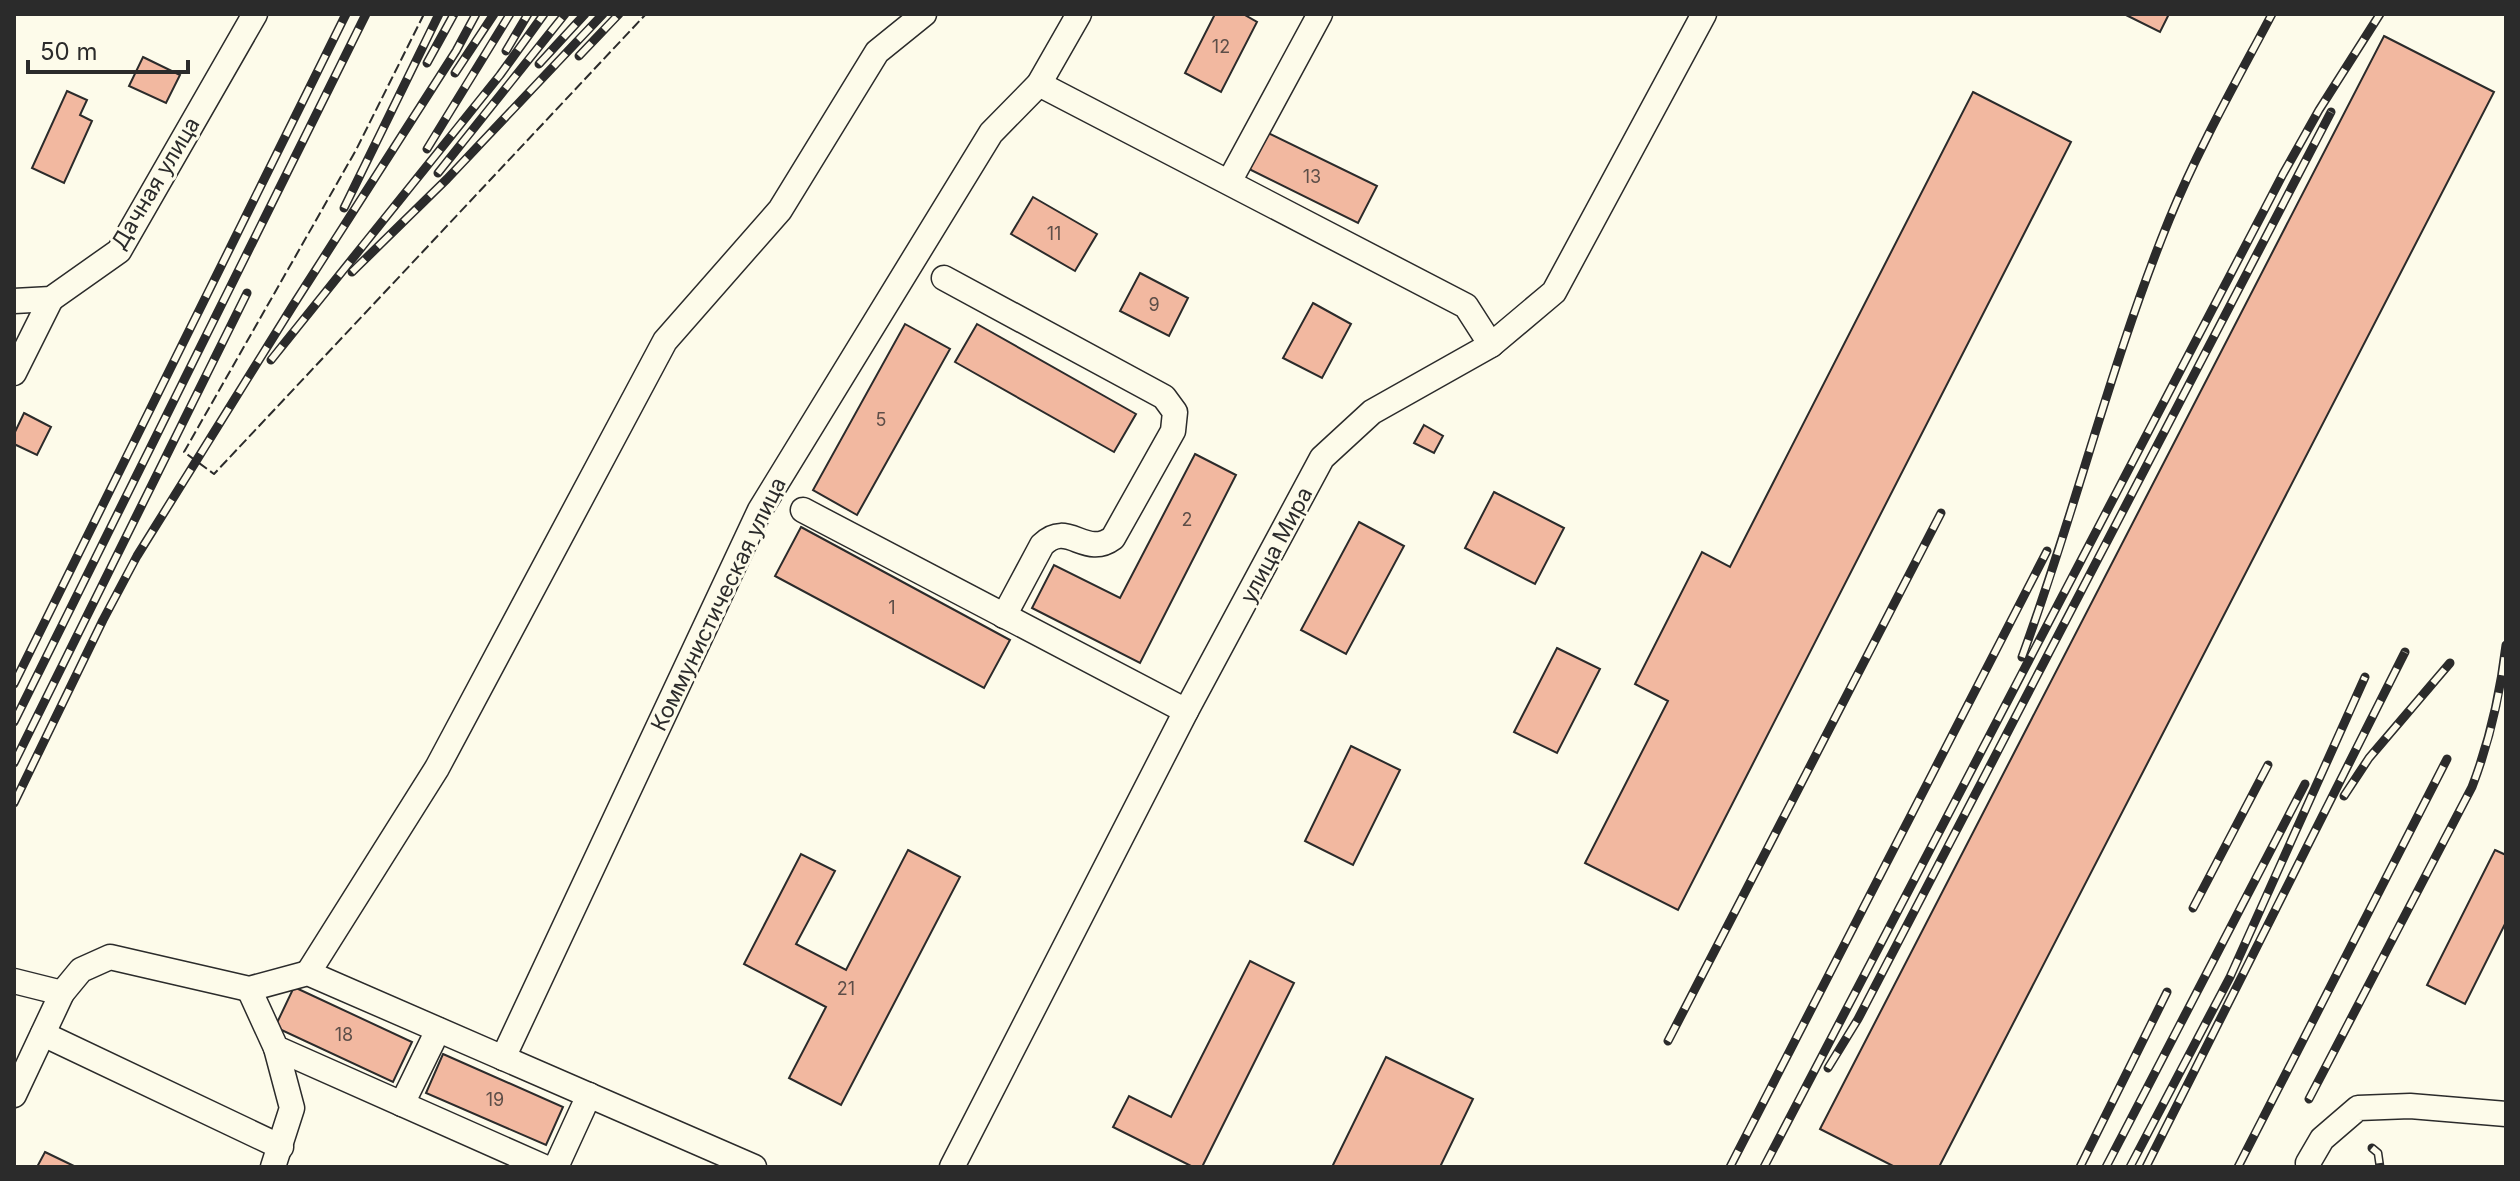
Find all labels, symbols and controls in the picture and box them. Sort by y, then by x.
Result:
scale bar [28,24,188,74]
house number: 12 [1212,36,1230,57]
text: 50 m [40,37,98,66]
street label: Дачная улица [105,112,205,254]
house number: 13 [1303,166,1321,187]
house number: 11 [1047,223,1061,244]
house number: 9 [1148,294,1160,315]
house number: 5 [876,409,886,430]
street label: Коммунистическая улица [645,473,791,735]
street label: улица Мира [1235,483,1317,607]
house number: 2 [1182,509,1192,530]
house number: 1 [888,597,896,618]
house number: 21 [837,978,855,999]
house number: 18 [335,1024,353,1045]
house number: 19 [486,1089,504,1110]

